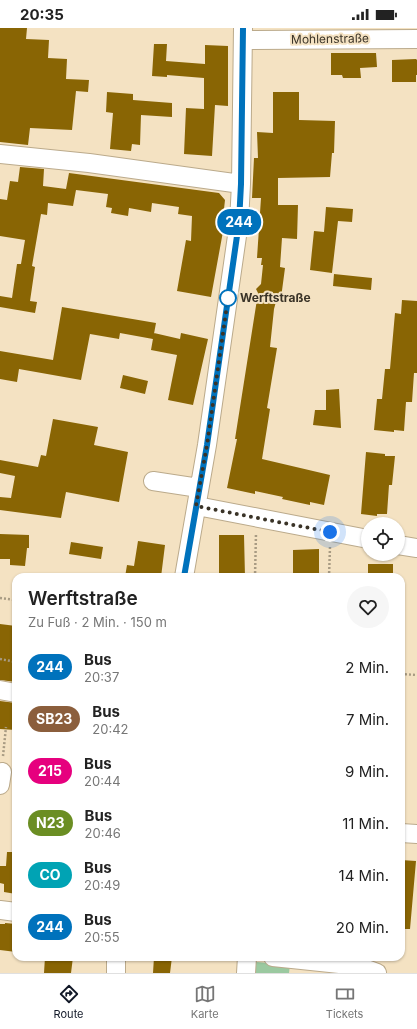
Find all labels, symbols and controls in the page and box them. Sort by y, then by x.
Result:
text: 20:35 [20,5,64,24]
street label: Mohlenstraße [291,30,369,47]
line badge: 244 [216,209,262,235]
text: 244 [225,213,253,230]
marker: Werftstraße [219,289,237,307]
place label: Werftstraße [240,290,311,305]
map controls [361,517,405,561]
button: locate [361,517,405,561]
your location [320,522,340,542]
button: heart [347,586,389,628]
text: Werftstraße [28,587,138,610]
text: Zu Fuß · 2 Min. · 150 m [28,614,167,630]
text: Bus [84,650,112,669]
text: 244 [36,658,64,675]
text: 2 Min. [345,658,389,677]
text: 20:37 [84,669,119,685]
text: Bus [92,702,120,721]
text: SB23 [36,710,72,727]
text: 7 Min. [346,710,389,729]
text: 20:42 [92,721,129,737]
text: Bus [84,754,112,773]
text: 215 [38,762,62,779]
text: 9 Min. [345,762,389,781]
text: 20:44 [84,773,121,789]
text: Bus [85,806,112,825]
text: N23 [36,814,65,831]
text: 11 Min. [342,814,389,833]
text: 20:46 [85,825,121,841]
text: Bus [84,858,112,877]
text: CO [39,866,61,883]
text: 14 Min. [339,866,389,885]
text: 20:49 [84,877,120,893]
text: Bus [84,910,112,929]
text: 244 [36,918,64,935]
text: 20 Min. [336,918,389,937]
text: 20:55 [84,929,120,945]
tab: Route [54,983,84,1021]
tab: Karte [191,983,219,1021]
tab: Tickets [326,983,363,1021]

